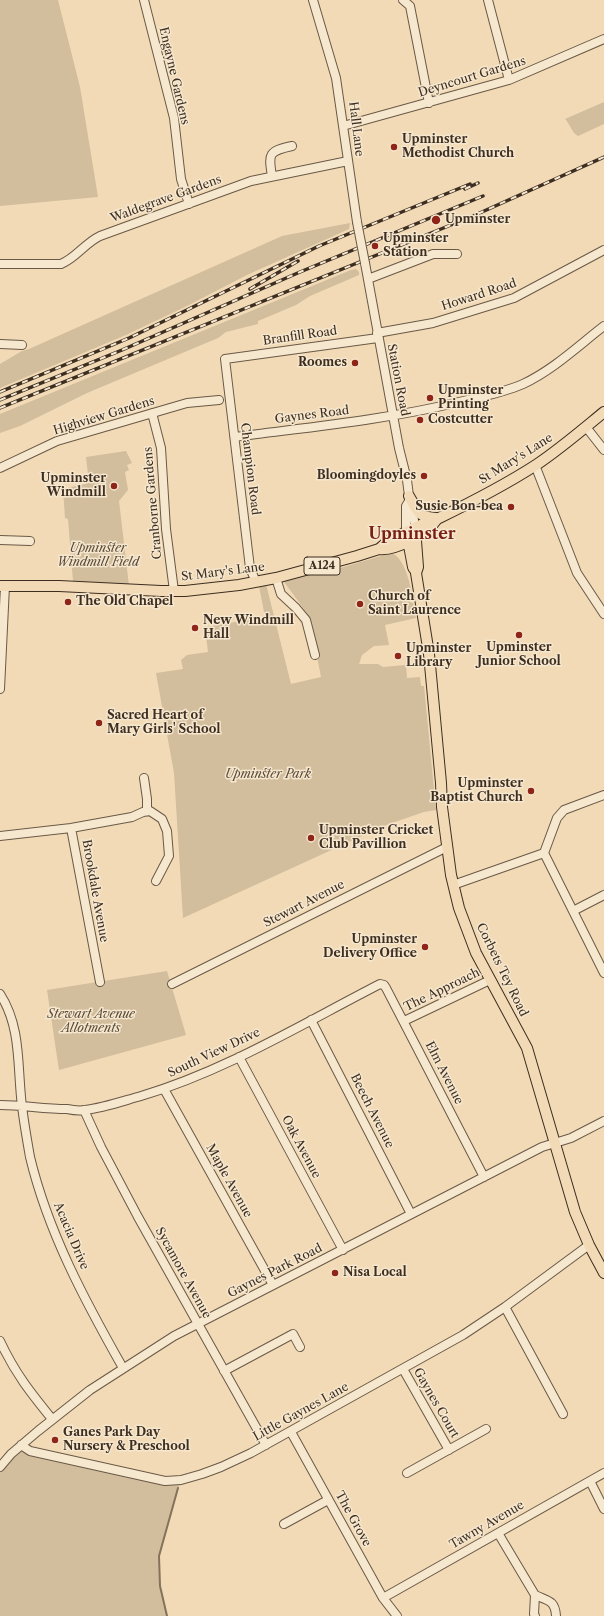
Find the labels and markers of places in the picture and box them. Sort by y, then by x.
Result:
place label: Upminster Methodist Church [402,133,514,161]
marker: Upminster Methodist Church [389,142,399,152]
place label: Upminster [445,213,510,227]
marker: Upminster [430,214,442,226]
place label: Upminster Station [383,232,448,260]
marker: Upminster Station [370,241,380,251]
place label: Roomes [298,356,347,370]
marker: Roomes [350,358,360,368]
place label: Upminster Printing [438,384,503,412]
marker: Upminster Printing [425,393,435,403]
place label: Costcutter [428,413,493,427]
marker: Costcutter [415,415,425,425]
place label: Bloomingdoyles [317,469,416,483]
marker: Bloomingdoyles [419,471,429,481]
place label: Upminster Windmill [41,472,106,500]
marker: Upminster Windmill [109,481,119,491]
place label: Susie Bon-bea [415,500,503,514]
marker: Susie Bon-bea [506,502,516,512]
place label: Church of Saint Laurence [368,590,461,618]
place label: The Old Chapel [76,595,173,609]
marker: The Old Chapel [63,597,73,607]
marker: Church of Saint Laurence [355,599,365,609]
place label: New Windmill Hall [203,614,294,642]
marker: New Windmill Hall [190,623,200,633]
marker: Upminster Junior School [514,630,524,640]
place label: Upminster Junior School [477,641,561,669]
place label: Upminster Library [406,642,471,670]
marker: Upminster Library [393,651,403,661]
place label: Sacred Heart of Mary Girls' School [107,709,221,737]
marker: Sacred Heart of Mary Girls' School [94,718,104,728]
place label: Upminster Baptist Church [430,777,523,805]
marker: Upminster Baptist Church [526,786,536,796]
place label: Upminster Cricket Club Pavillion [319,824,433,852]
marker: Upminster Cricket Club Pavillion [306,833,316,843]
place label: Upminster Delivery Office [323,933,417,961]
marker: Upminster Delivery Office [420,942,430,952]
place label: Nisa Local [343,1266,407,1280]
marker: Nisa Local [330,1268,340,1278]
place label: Ganes Park Day Nursery & Preschool [63,1426,190,1454]
marker: Ganes Park Day Nursery & Preschool [50,1435,60,1445]

